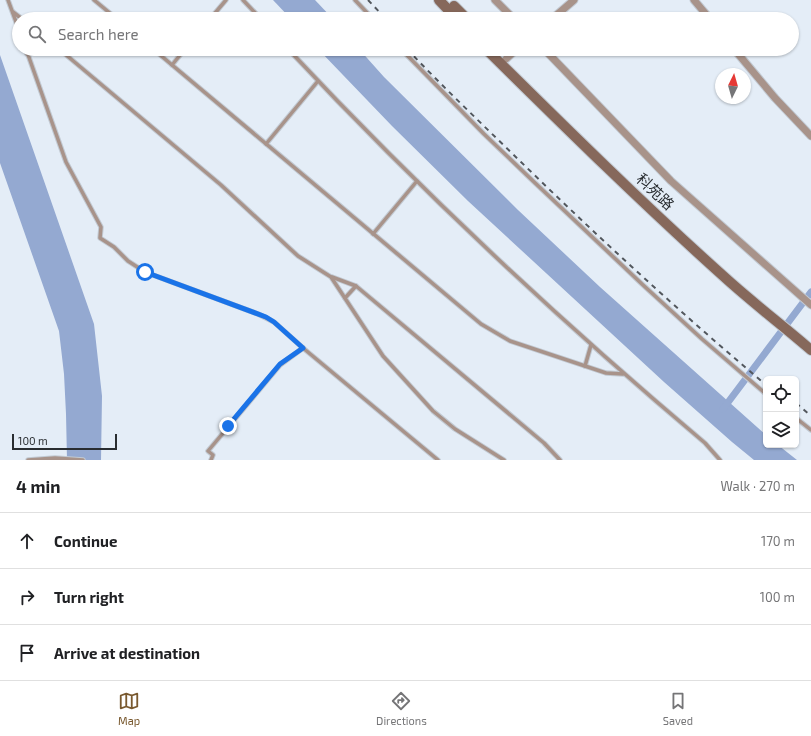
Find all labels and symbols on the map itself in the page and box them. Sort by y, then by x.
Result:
north arrow [715,68,751,104]
street label: 科苑路 [633,169,678,213]
route start [136,263,154,281]
route end [219,417,237,435]
scale bar [12,432,117,451]

